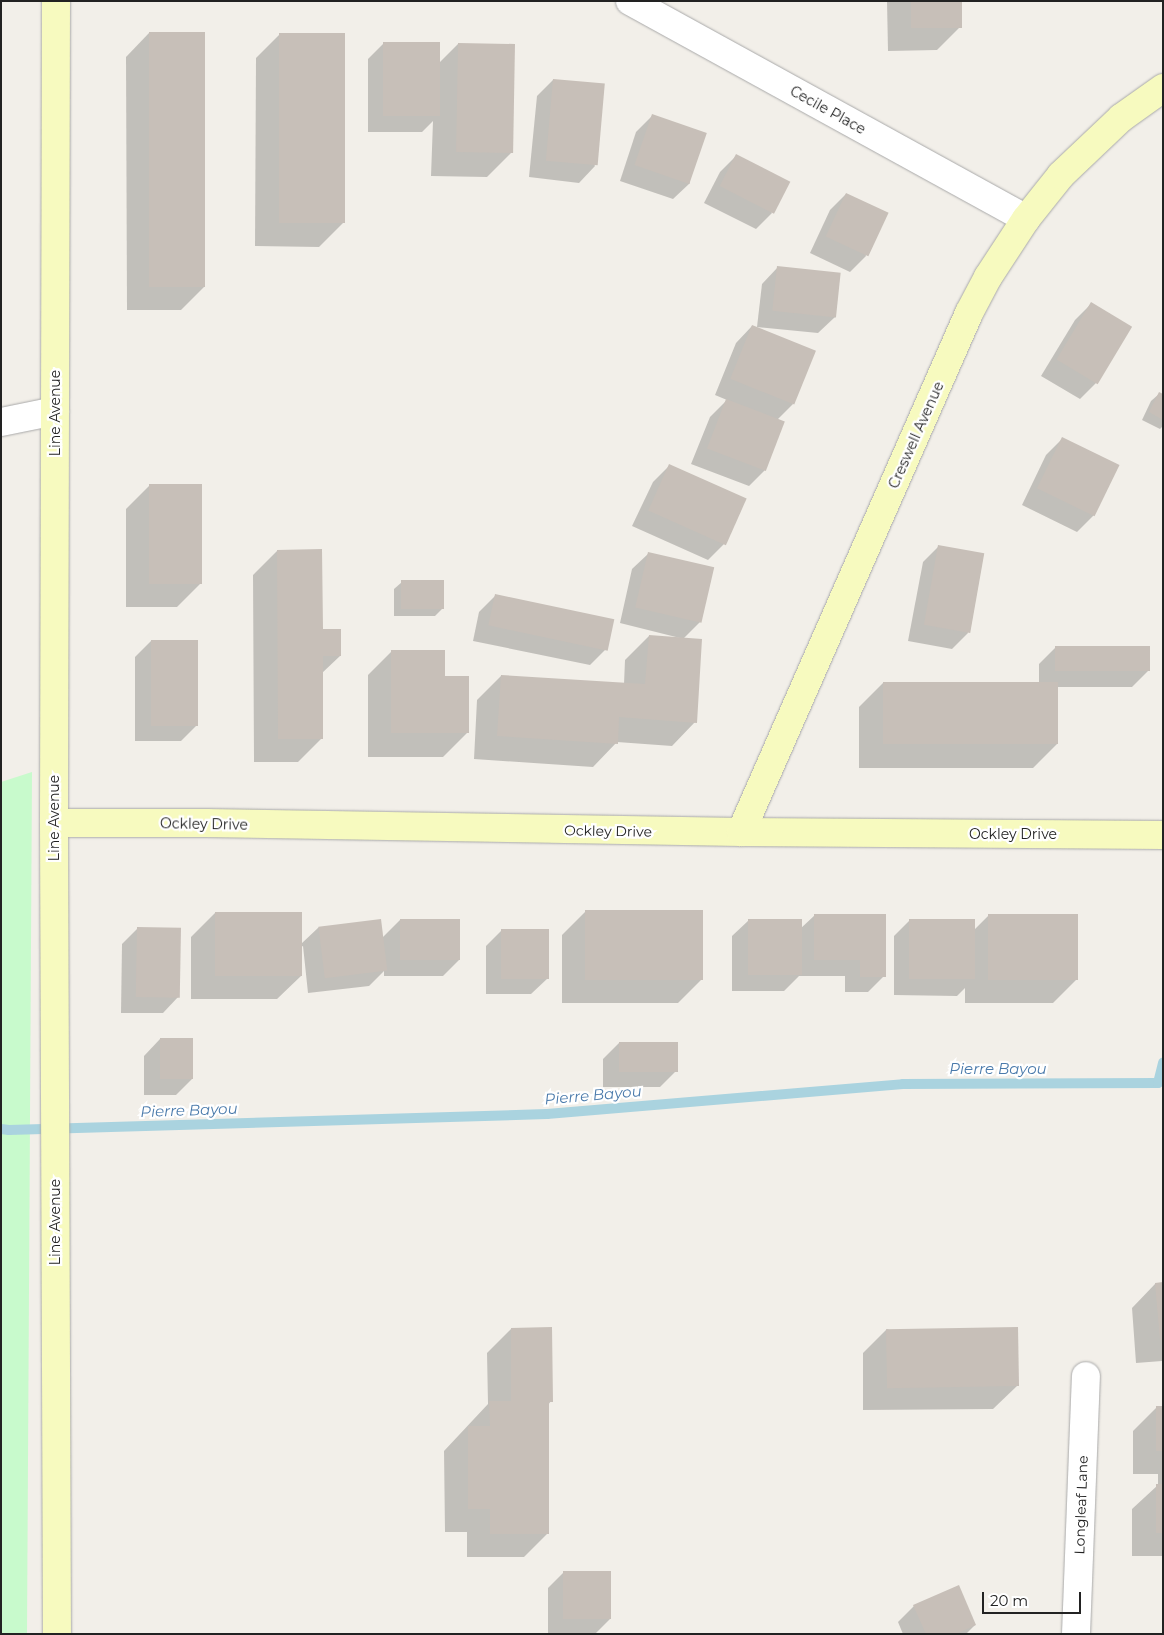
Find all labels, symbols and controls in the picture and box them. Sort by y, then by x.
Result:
street label: Cecile Place [787,82,869,138]
street label: Line Avenue [47,370,63,456]
street label: Creswell Avenue [885,379,947,491]
street label: Line Avenue [46,775,62,861]
street label: Ockley Drive [160,815,248,833]
street label: Ockley Drive [564,822,652,840]
street label: Ockley Drive [969,826,1057,842]
water label: Pierre Bayou [949,1060,1047,1078]
water label: Pierre Bayou [544,1082,642,1108]
water label: Pierre Bayou [140,1099,238,1121]
street label: Line Avenue [47,1179,63,1265]
street label: Longleaf Lane [1071,1455,1091,1555]
scale bar [984,1582,1083,1614]
text: 20 m [990,1591,1028,1610]

